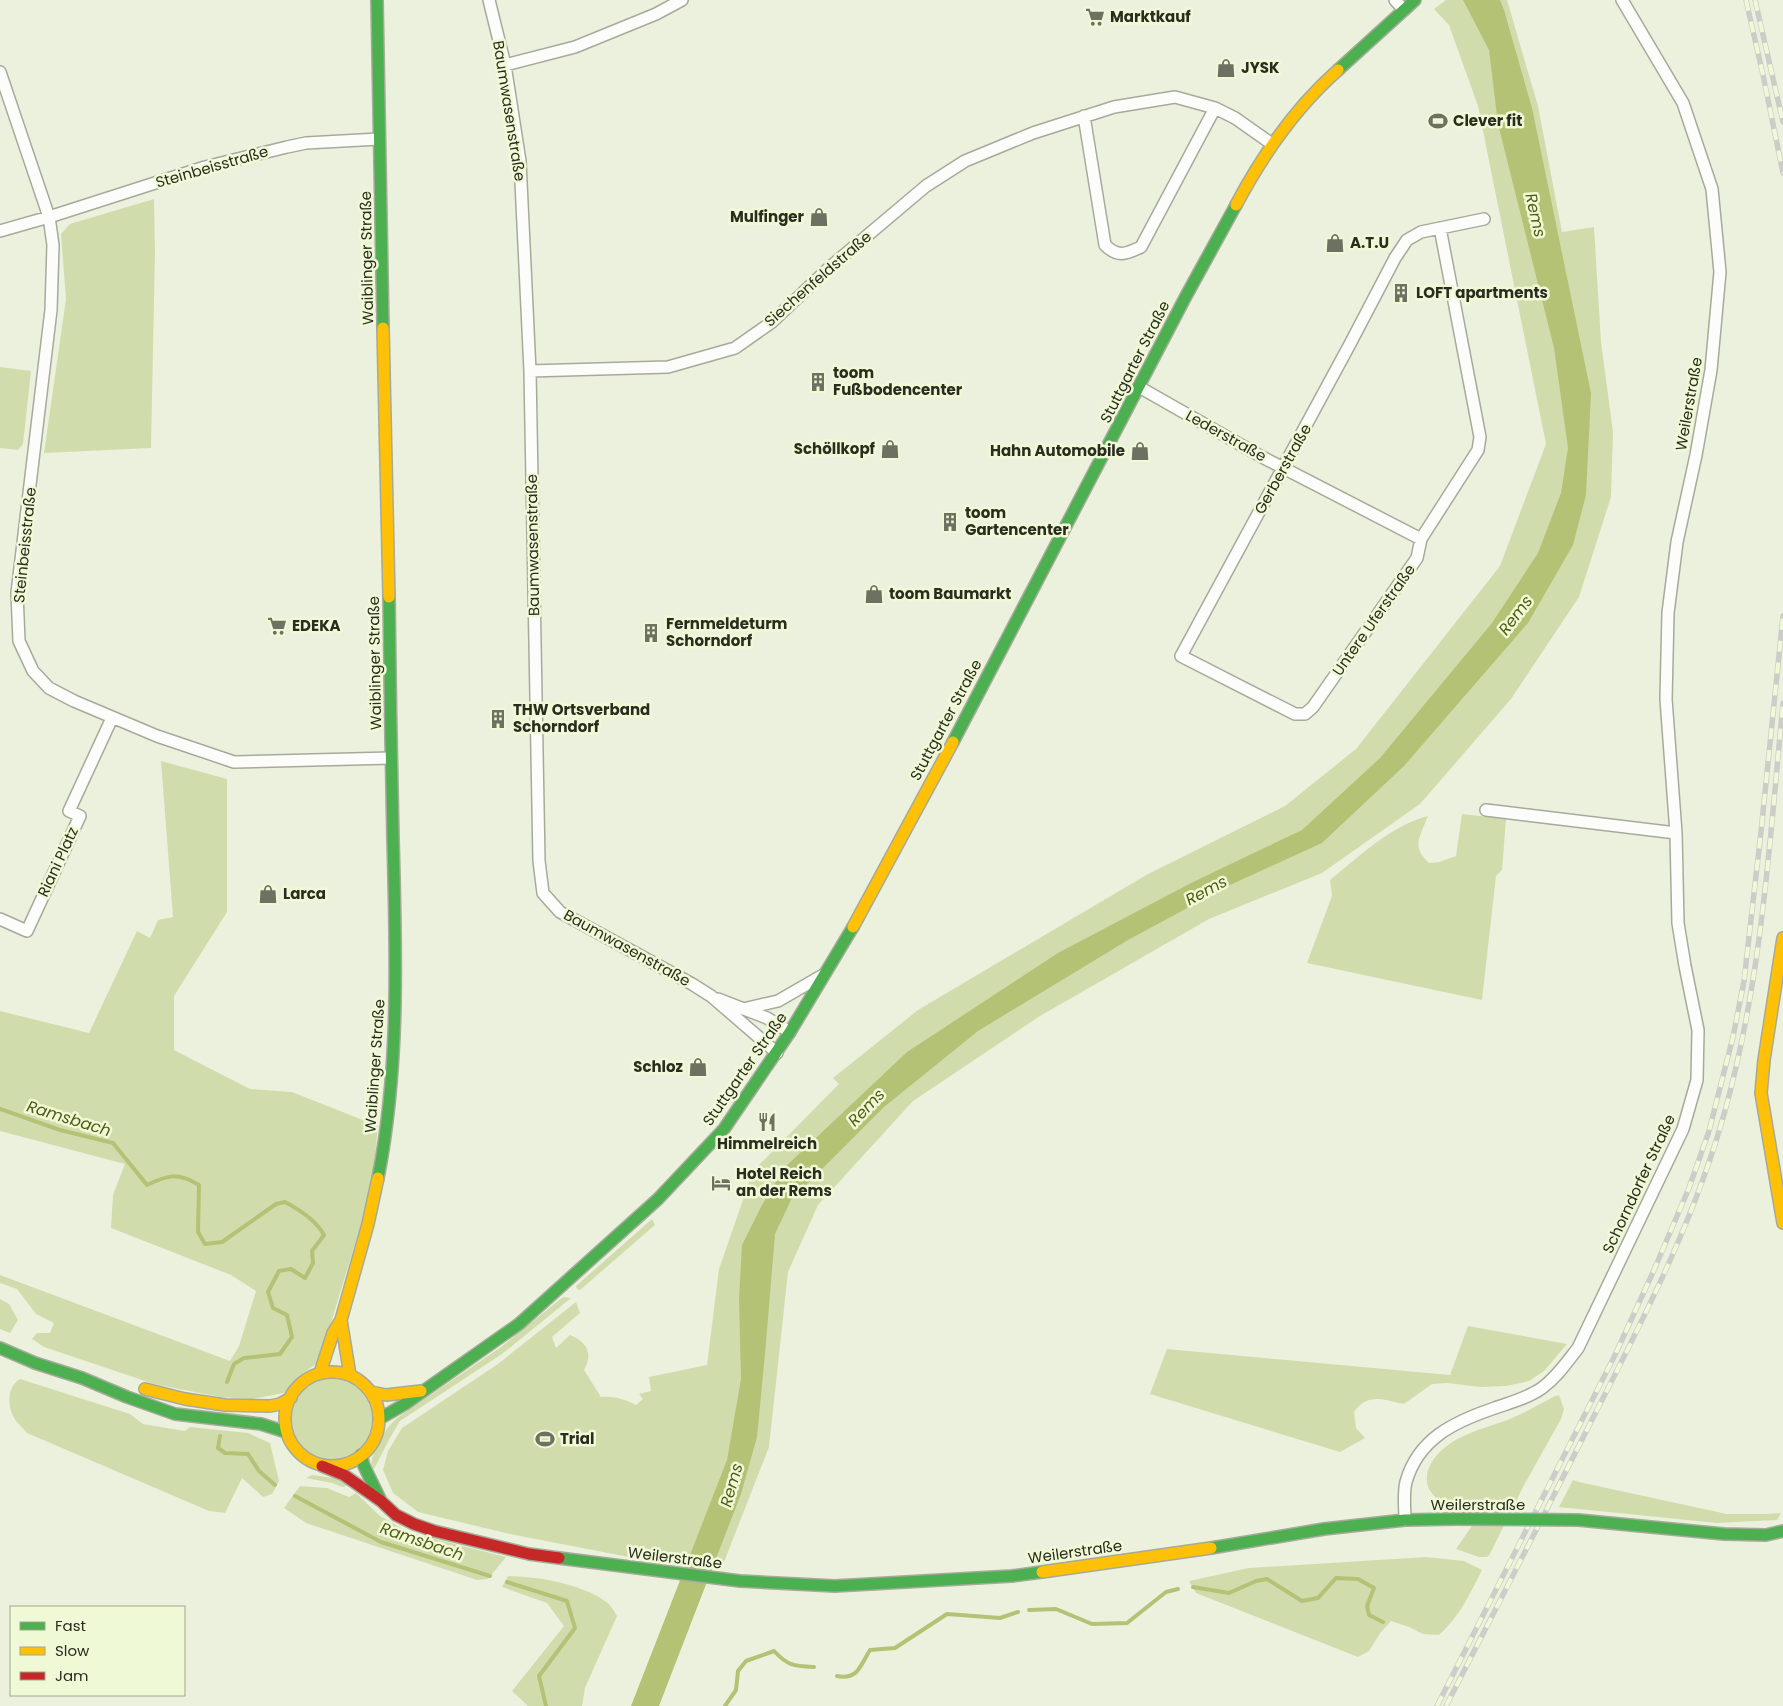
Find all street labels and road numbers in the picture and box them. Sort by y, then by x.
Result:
street label: Baumwasenstraße [488,39,531,183]
street label: Steinbeisstraße [153,140,271,193]
street label: Waiblinger Straße [355,191,378,325]
street label: Siechenfeldstraße [759,226,876,331]
street label: Stuttgarter Straße [1095,297,1174,426]
street label: Weilerstraße [1670,355,1707,452]
street label: Lederstraße [1182,405,1270,466]
street label: Gerberstraße [1249,420,1316,518]
street label: Baumwasenstraße [521,474,544,616]
street label: Steinbeisstraße [8,486,41,604]
street label: Untere Uferstraße [1327,560,1420,680]
street label: Waiblinger Straße [363,596,386,730]
street label: Stuttgarter Straße [905,655,986,784]
street label: Riani Platz [32,823,83,900]
street label: Baumwasenstraße [560,904,694,991]
street label: Waiblinger Straße [359,998,390,1134]
street label: Stuttgarter Straße [697,1008,792,1130]
street label: Schorndorfer Straße [1597,1111,1680,1257]
street label: Weilerstraße [1431,1494,1525,1515]
street label: Weilerstraße [1027,1535,1123,1568]
street label: Weilerstraße [627,1541,723,1574]

